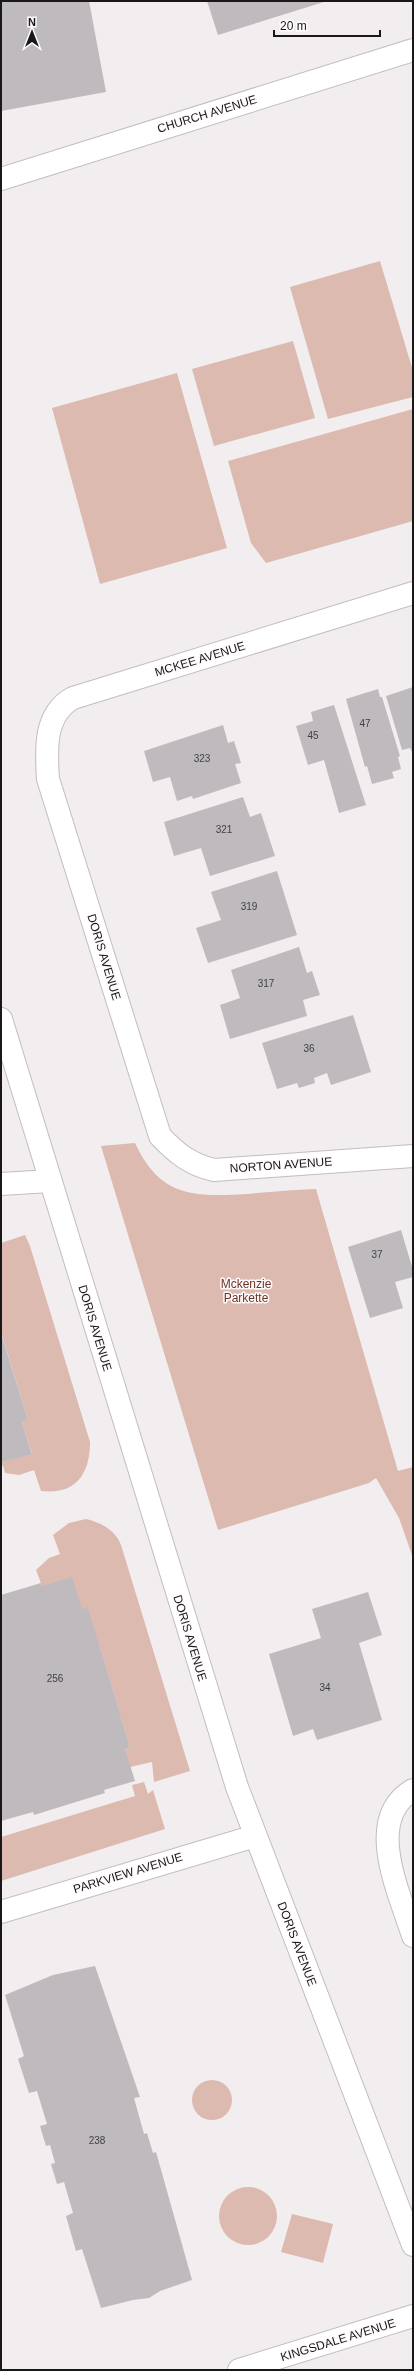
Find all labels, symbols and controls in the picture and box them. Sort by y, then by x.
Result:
north arrow [12,12,52,52]
scale bar [274,12,380,38]
text: N [28,16,36,28]
text: 20 m [280,19,307,33]
street label: CHURCH AVENUE [156,92,258,136]
street label: MCKEE AVENUE [153,639,247,679]
house number: 47 [359,718,371,729]
house number: 45 [307,730,319,741]
house number: 323 [194,753,211,764]
house number: 321 [216,824,233,835]
house number: 319 [241,901,258,912]
street label: DORIS AVENUE [84,912,124,1002]
house number: 317 [258,978,275,989]
house number: 36 [303,1043,315,1054]
street label: NORTON AVENUE [229,1154,333,1176]
house number: 37 [371,1249,383,1260]
park label: Mckenzie Parkette [221,1277,272,1305]
street label: DORIS AVENUE [75,1283,115,1373]
street label: DORIS AVENUE [170,1593,210,1683]
house number: 256 [47,1673,64,1684]
house number: 34 [319,1682,331,1693]
street label: PARKVIEW AVENUE [72,1850,184,1896]
street label: DORIS AVENUE [274,1900,320,1988]
house number: 238 [89,2135,106,2146]
street label: KINGSDALE AVENUE [279,2316,397,2364]

